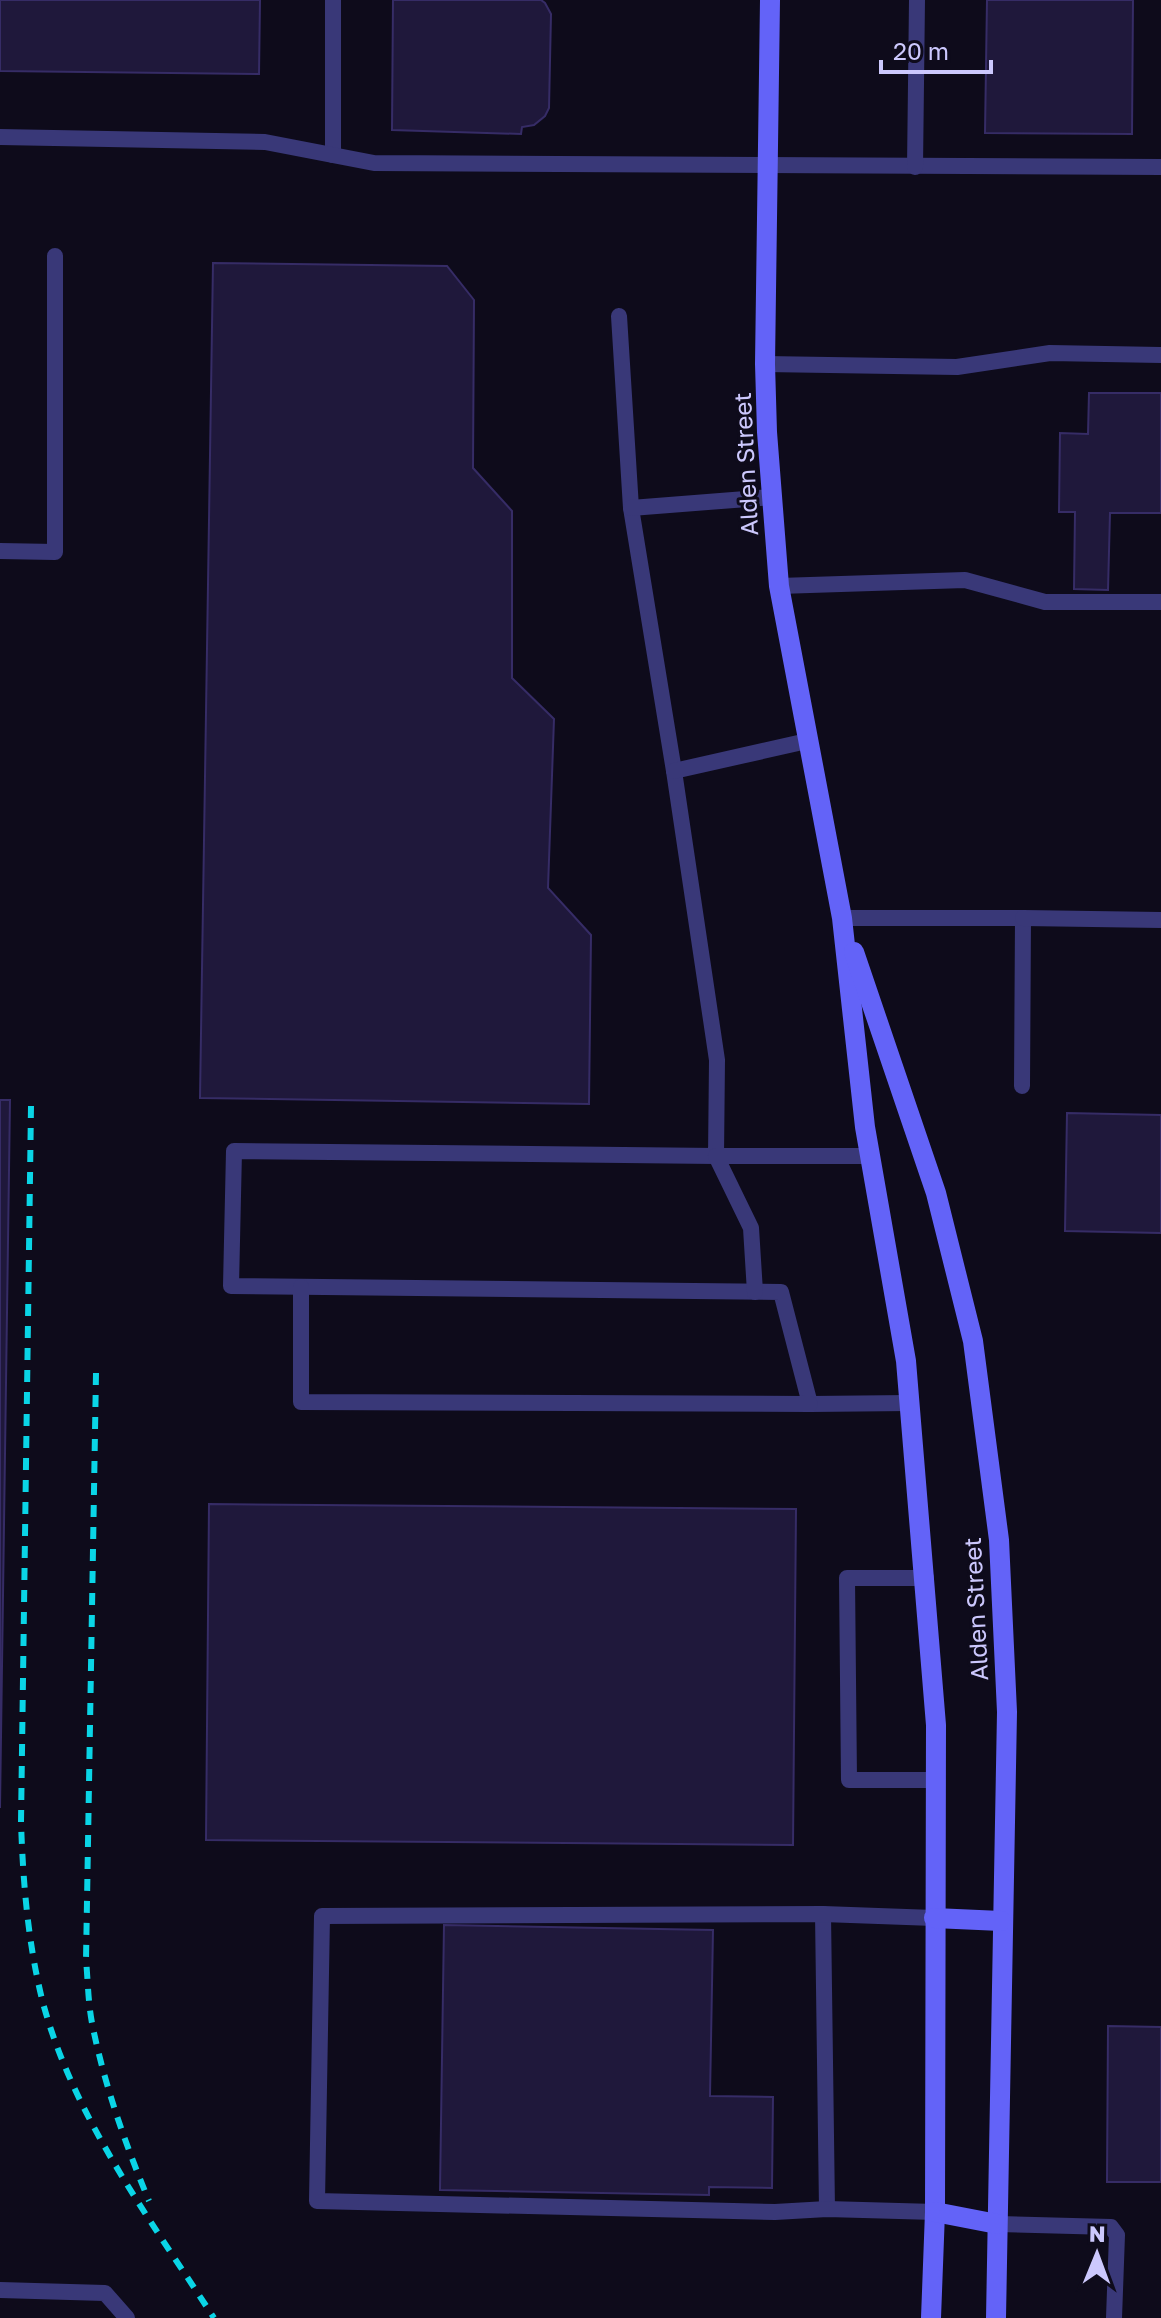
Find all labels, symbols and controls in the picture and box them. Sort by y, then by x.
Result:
scale bar [881,24,991,74]
text: 20 m [893,36,949,65]
street label: Alden Street [727,392,763,536]
street label: Alden Street [957,1537,993,1681]
north arrow [1057,2214,1137,2294]
text: N [1089,2220,1106,2247]

